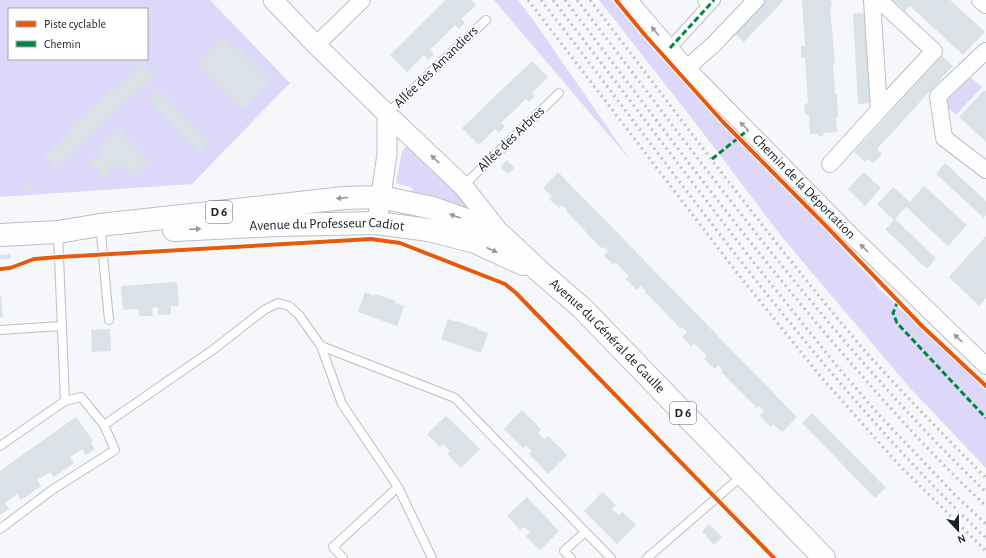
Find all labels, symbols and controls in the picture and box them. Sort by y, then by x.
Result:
legend [8,8,148,60]
text: Piste cyclable [44,18,106,31]
street label: Allée des Amandiers [391,23,481,111]
one-way arrow [651,25,660,36]
text: Chemin [44,38,81,50]
street label: Allée des Arbres [475,104,547,174]
one-way arrow [739,121,748,131]
street label: Chemin de la Déportation [750,132,858,242]
one-way arrow [430,154,440,164]
one-way arrow [336,195,348,202]
road number: D 6 [206,201,232,223]
one-way arrow [449,212,461,218]
street label: Avenue du Professeur Cadiot [249,216,406,234]
one-way arrow [189,226,201,233]
one-way arrow [859,243,869,253]
one-way arrow [487,247,498,253]
street label: Avenue du Général de Gaulle [547,276,667,396]
one-way arrow [953,334,963,343]
road number: D 6 [670,402,696,424]
north arrow [938,510,978,550]
text: N [956,532,967,545]

